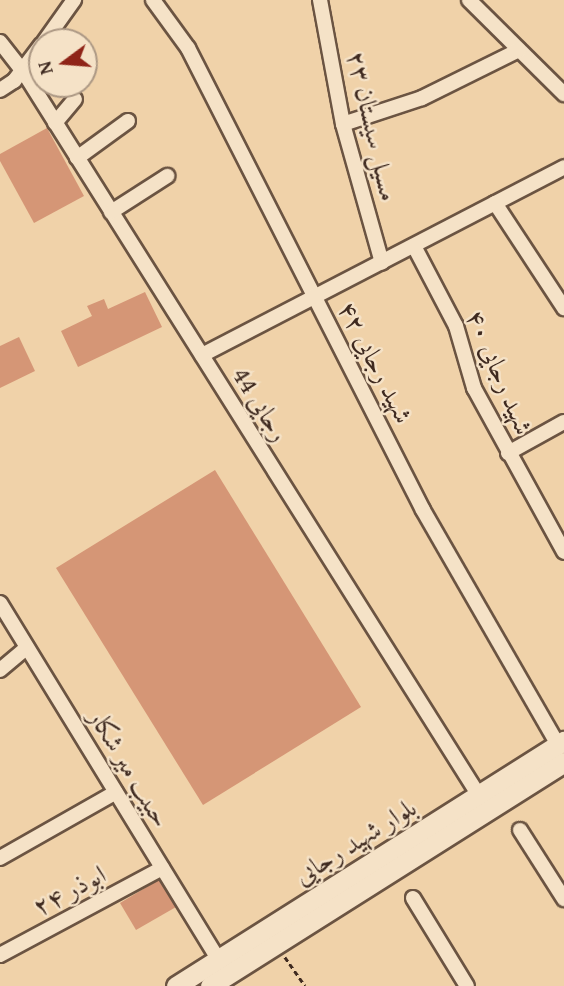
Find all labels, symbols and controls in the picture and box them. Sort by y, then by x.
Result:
north arrow [28,28,98,98]
street label: مسیل سیستان ۲۳ [341,48,405,204]
text: N [30,58,60,78]
street label: شهید رجایی ۴۲ [332,296,420,428]
street label: شهید رجایی ۴۰ [460,305,540,439]
street label: رجایی 44 [226,361,296,447]
street label: حبیب میر شکار [83,703,177,833]
street label: بلوار شهید رجایی [288,791,422,891]
street label: ابوذر ۲۴ [27,858,111,922]

